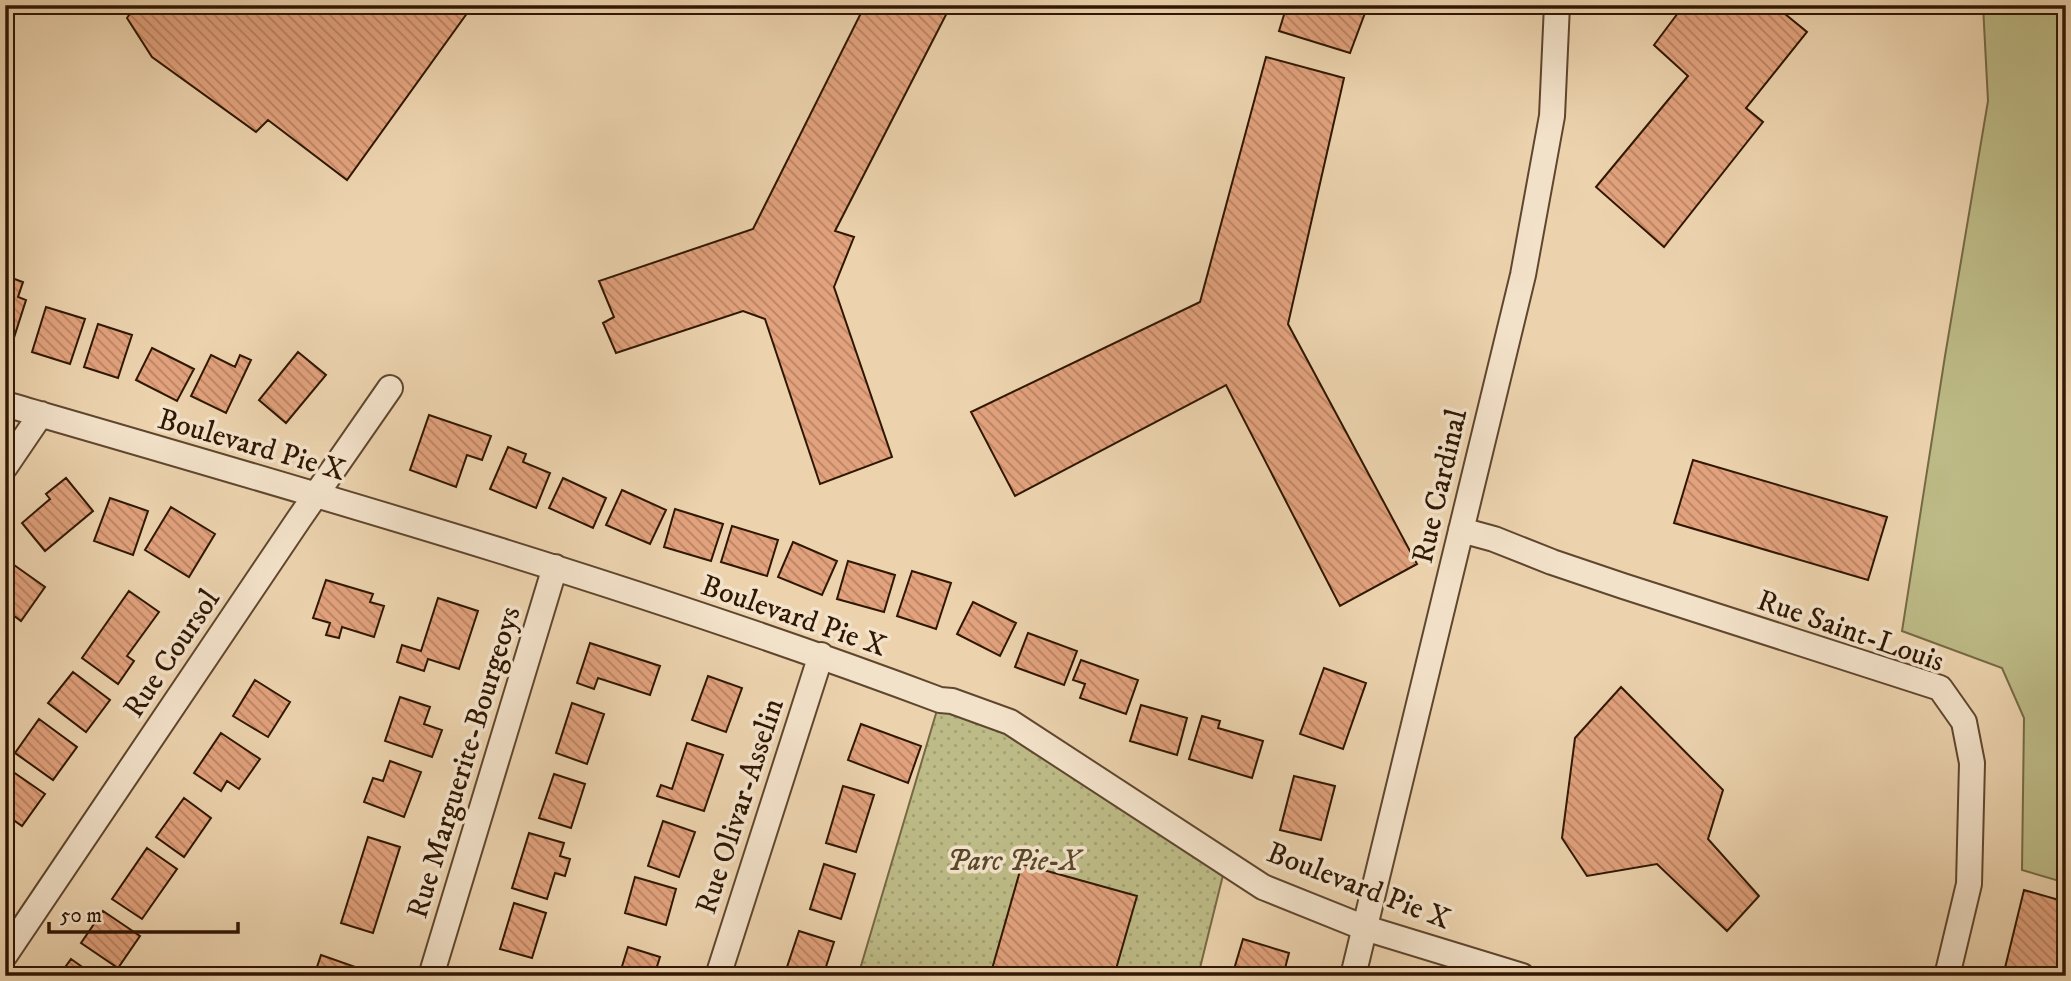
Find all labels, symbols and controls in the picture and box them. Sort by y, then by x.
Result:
street label: Boulevard Pie X [153,401,350,490]
street label: Rue Cardinal [1405,406,1476,567]
street label: Boulevard Pie X [696,567,891,665]
street label: Rue Saint-Louis [1752,582,1949,681]
street label: Rue Coursol [116,583,229,725]
street label: Rue Marguerite-Bourgeoys [399,602,530,923]
street label: Rue Olivar-Asselin [688,694,793,919]
street label: Boulevard Pie X [1261,834,1456,938]
park label: Parc Pie-X [947,843,1084,880]
scale bar [49,890,238,934]
text: 50 m [60,903,102,929]

